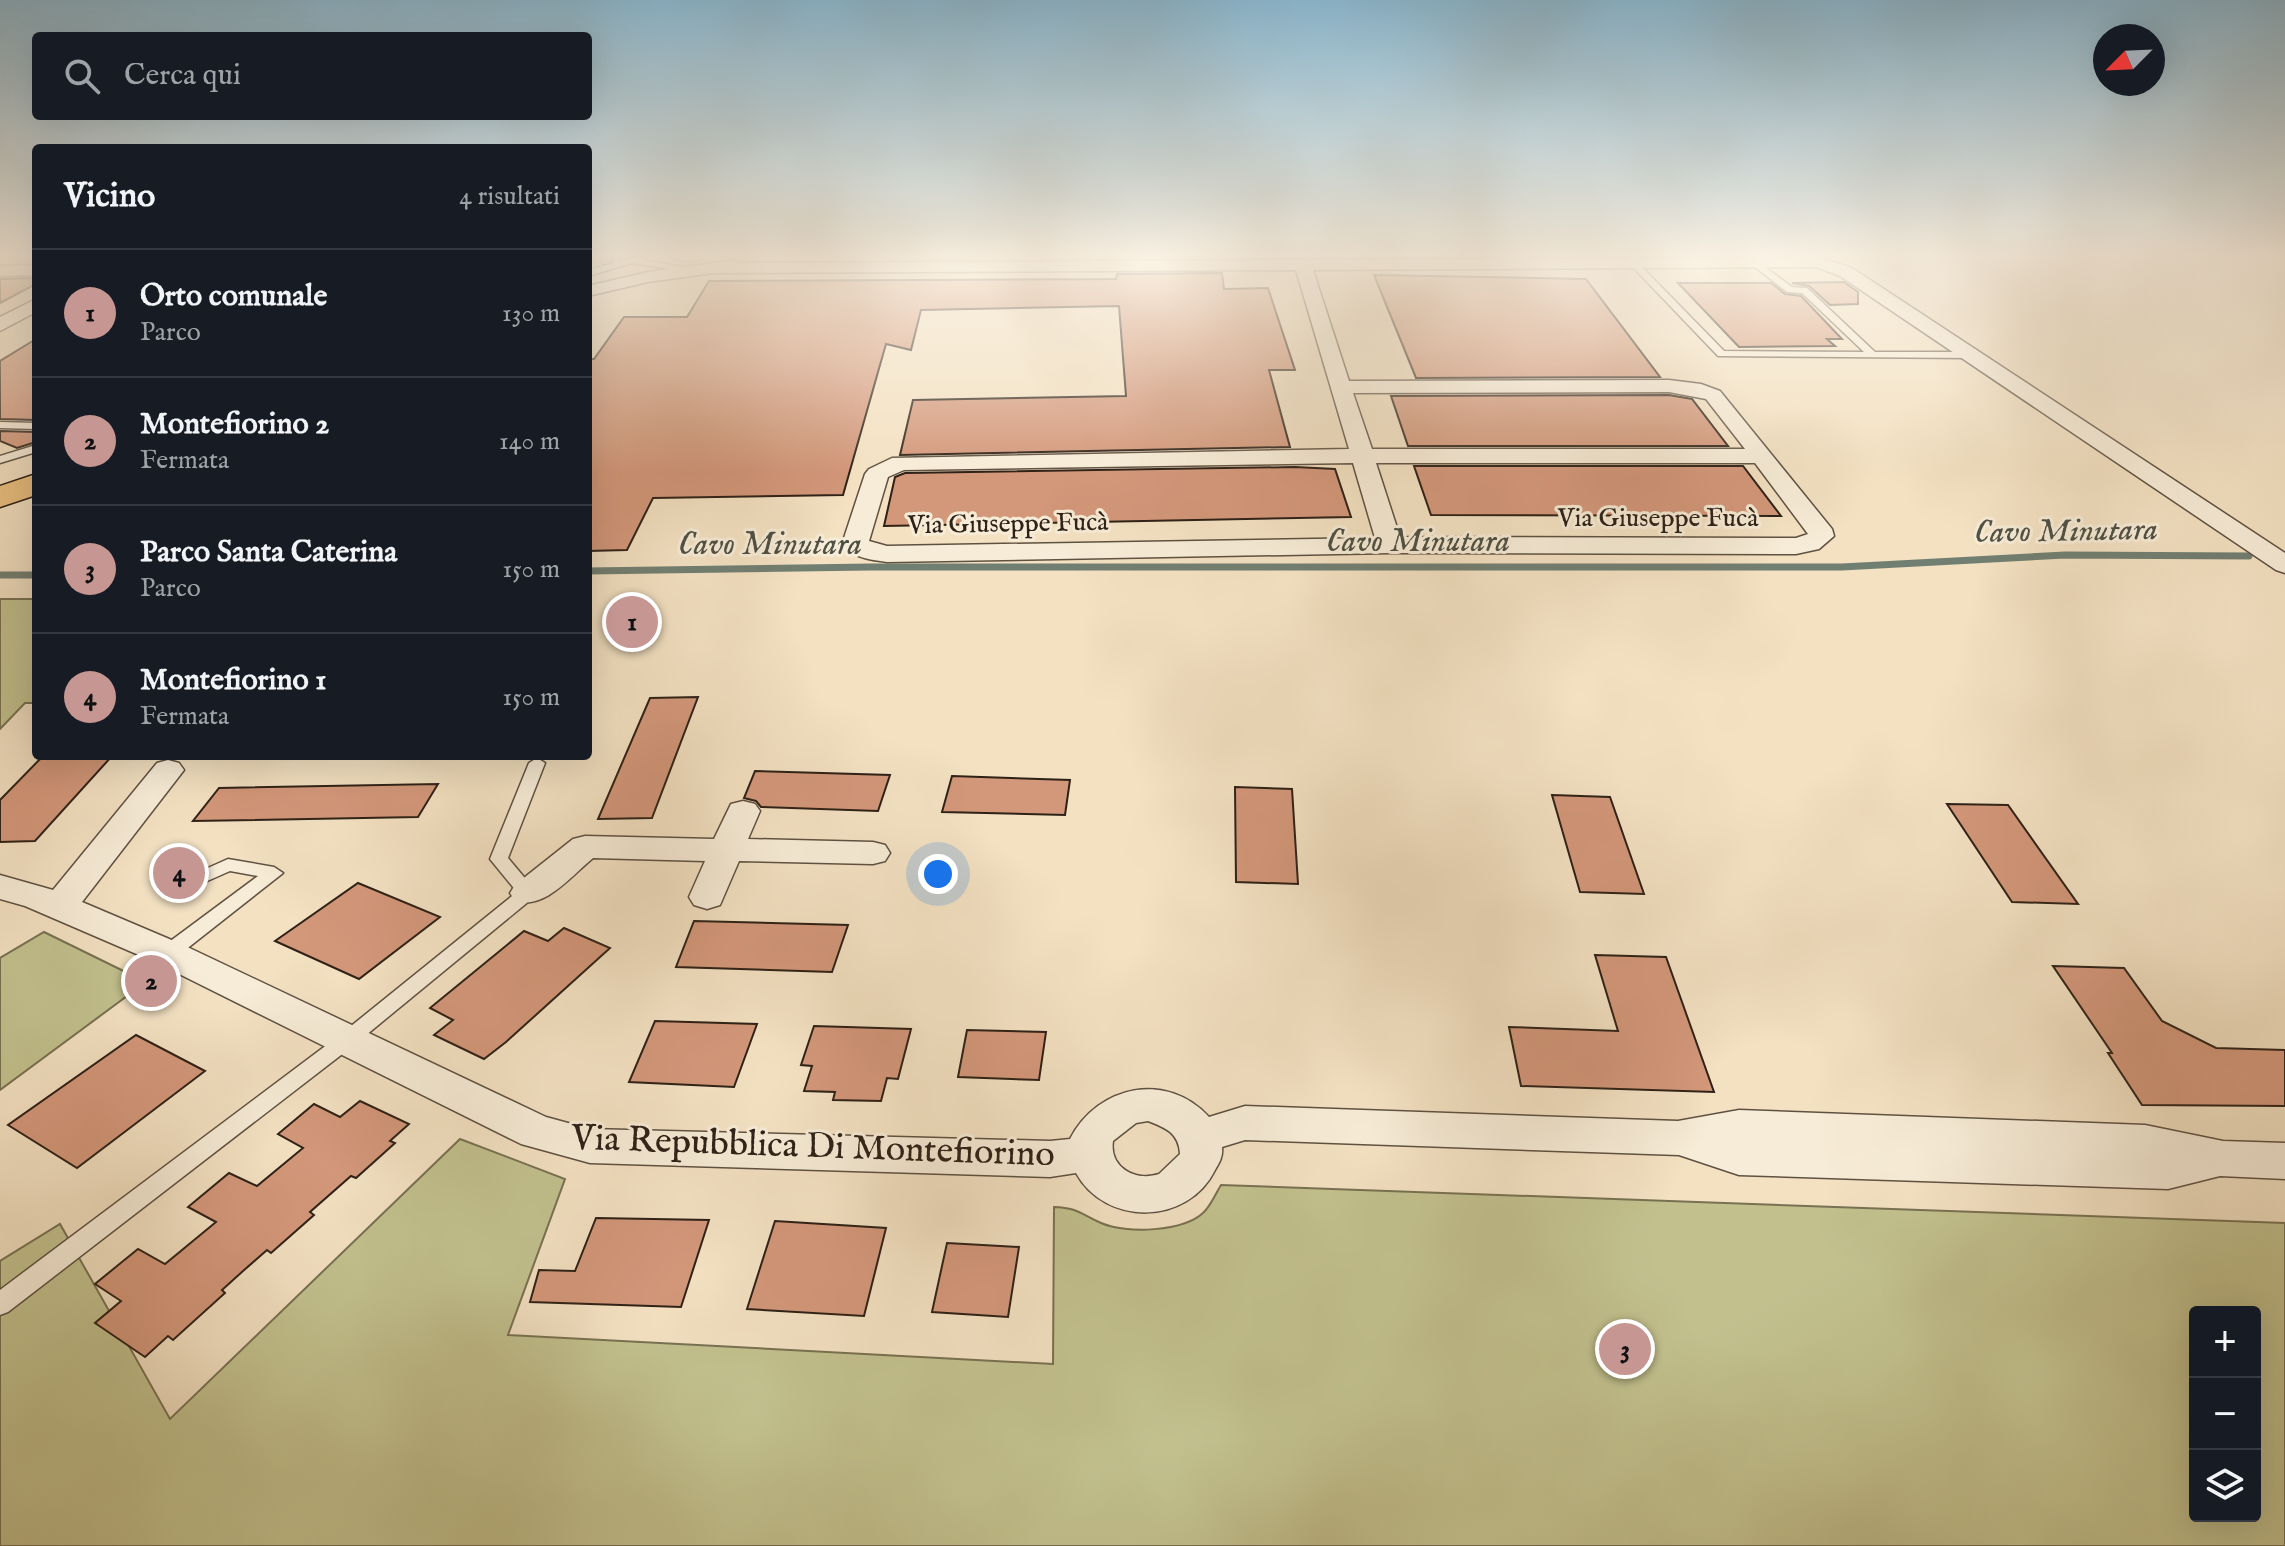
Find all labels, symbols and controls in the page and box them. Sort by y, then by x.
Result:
north arrow [2093,24,2165,96]
search box [32,32,592,120]
icon: search [60,54,104,98]
text: Cerca qui [124,57,241,95]
text: Vicino [64,175,155,218]
text: 4 risultati [459,180,560,213]
text: Orto comunale [140,278,327,316]
text: 1 [85,297,95,330]
text: 130 m [502,297,560,330]
text: Parco [140,316,201,349]
text: Montefiorino 2 [140,406,329,444]
text: 2 [84,425,96,458]
text: 140 m [499,425,560,458]
text: Fermata [140,444,229,477]
street label: Via Giuseppe Fucà [1557,502,1759,535]
street label: Via Giuseppe Fucà [906,506,1109,542]
water label: Cavo Minutara [1974,510,2158,554]
water label: Cavo Minutara [1326,522,1510,563]
water label: Cavo Minutara [678,525,862,566]
text: Parco Santa Caterina [140,534,397,572]
text: 3 [85,553,95,586]
text: 150 m [502,553,560,586]
text: Parco [140,572,201,605]
pin: 1 [606,592,658,652]
text: Montefiorino 1 [140,662,326,700]
text: 4 [84,681,96,714]
text: 150 m [502,681,560,714]
text: Fermata [140,700,229,733]
pin: 4 [153,843,205,903]
your location [918,854,958,894]
pin: 2 [125,951,177,1011]
street label: Via Repubblica Di Montefiorino [570,1116,1055,1178]
map controls [2189,1306,2261,1522]
button: + [2189,1306,2261,1378]
pin: 3 [1599,1319,1651,1379]
button: − [2189,1378,2261,1450]
button: layers [2189,1450,2261,1522]

